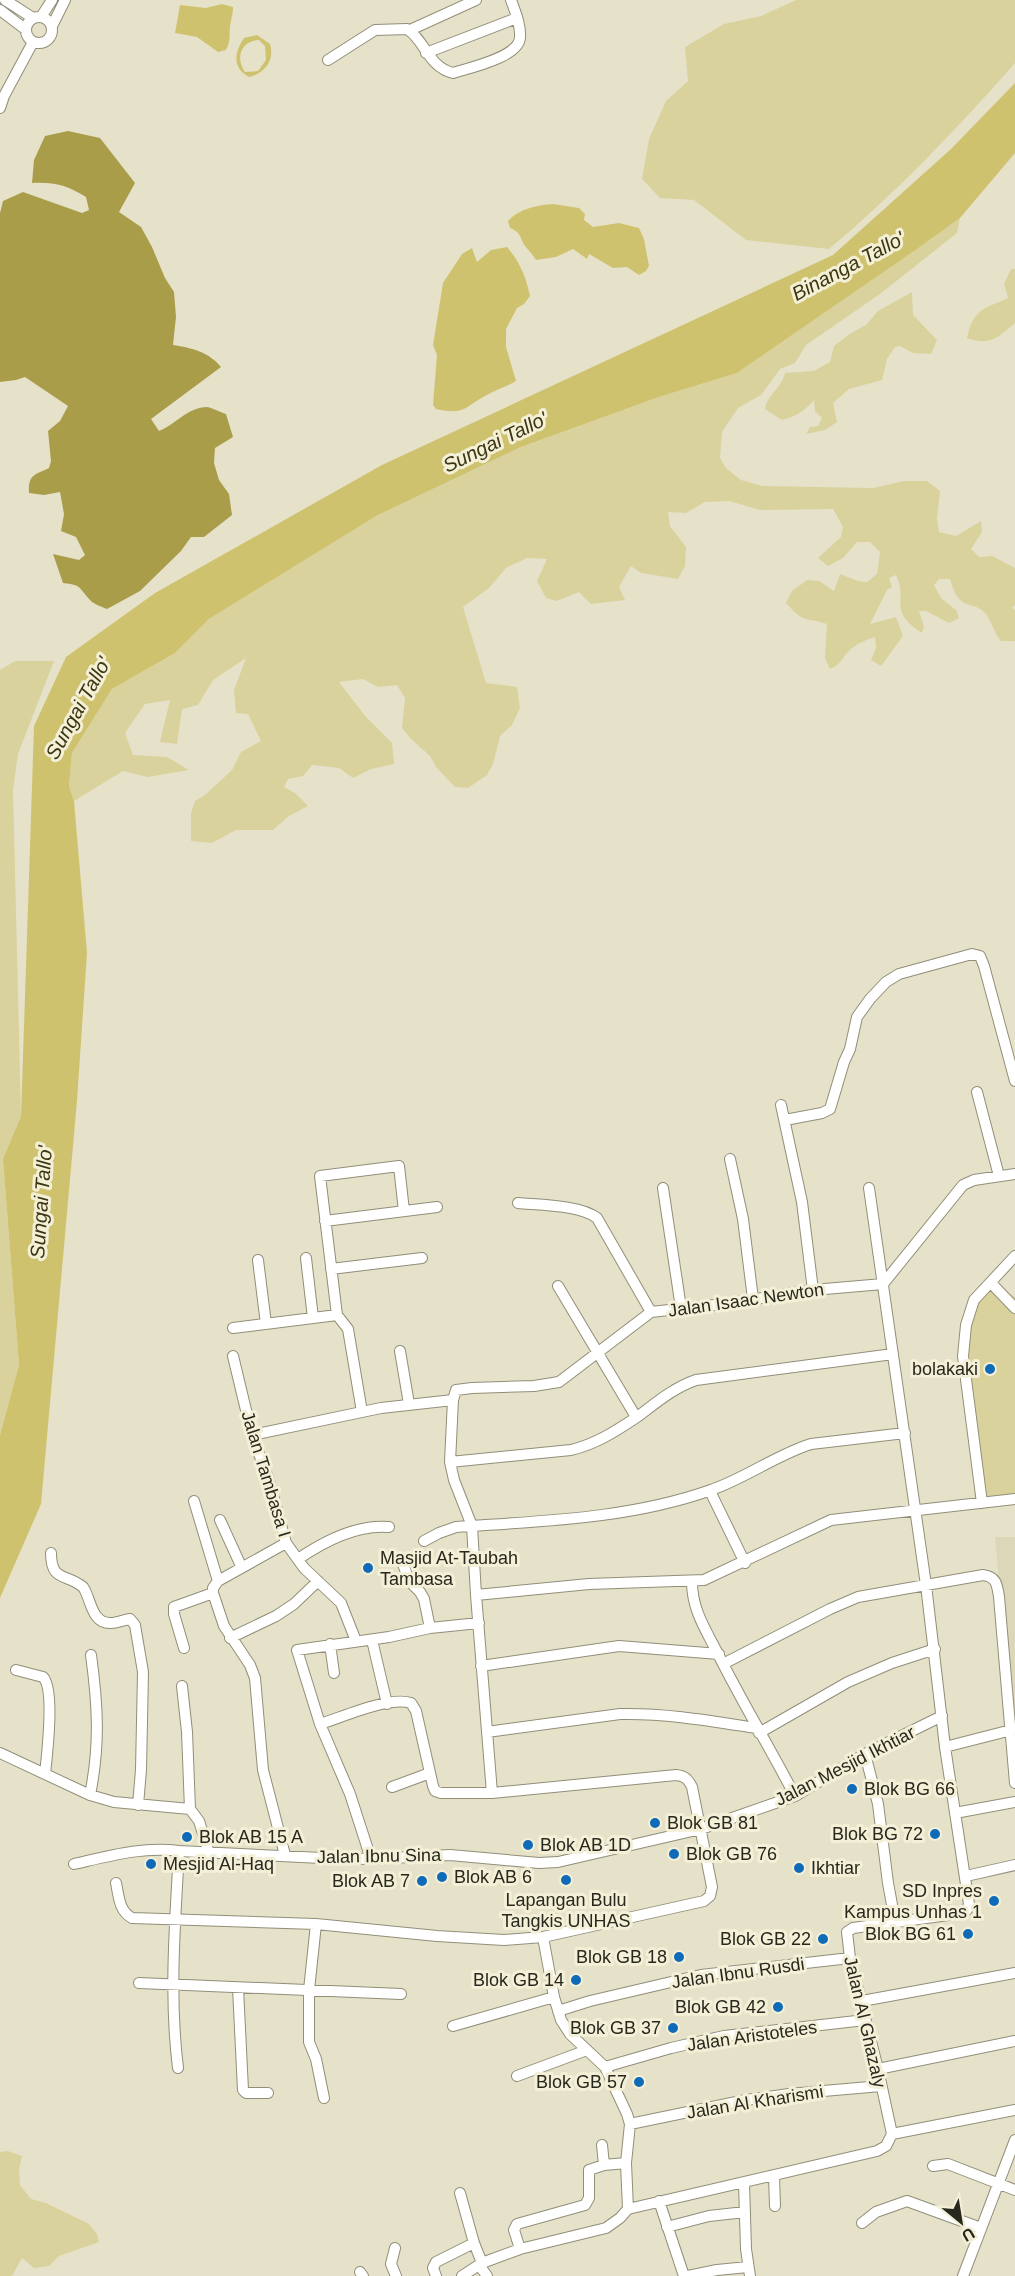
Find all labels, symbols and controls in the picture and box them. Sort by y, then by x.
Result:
water label: Binanga Tallo' [788,227,909,305]
water label: Sungai Tallo' [439,407,552,477]
water label: Sungai Tallo' [41,652,116,763]
water label: Sungai Tallo' [26,1144,56,1259]
street label: Jalan Isaac Newton [667,1279,825,1321]
place label: bolakaki [912,1359,978,1379]
marker: bolakaki [983,1362,997,1376]
street label: Jalan Tambasa I [237,1409,295,1539]
place label: Masjid At-Taubah Tambasa [380,1548,518,1589]
marker: Masjid At-Taubah Tambasa [361,1561,375,1575]
street label: Jalan Mesjid Ikhtiar [772,1722,918,1810]
place label: Blok BG 66 [864,1779,955,1799]
marker: Blok BG 66 [845,1782,859,1796]
place label: Blok GB 81 [667,1813,758,1833]
marker: Blok GB 81 [648,1816,662,1830]
place label: Blok BG 72 [832,1824,923,1844]
place label: Blok AB 15 A [199,1827,303,1847]
marker: Blok BG 72 [928,1827,942,1841]
marker: Blok AB 15 A [180,1830,194,1844]
place label: Blok AB 1D [540,1835,631,1855]
marker: Blok AB 1D [521,1838,535,1852]
place label: Blok GB 76 [686,1844,777,1864]
street label: Jalan Ibnu Sina [317,1845,442,1867]
marker: Blok GB 76 [667,1847,681,1861]
place label: Mesjid Al-Haq [163,1854,274,1874]
marker: Mesjid Al-Haq [144,1857,158,1871]
place label: Ikhtiar [811,1858,860,1878]
marker: Ikhtiar [792,1861,806,1875]
place label: Blok AB 6 [454,1867,532,1887]
marker: Blok AB 6 [435,1870,449,1884]
place label: Blok AB 7 [332,1871,410,1891]
marker: Lapangan Bulu Tangkis UNHAS [559,1873,573,1887]
marker: Blok AB 7 [415,1874,429,1888]
place label: SD Inpres Kampus Unhas 1 [844,1881,982,1922]
place label: Lapangan Bulu Tangkis UNHAS [501,1890,631,1931]
marker: SD Inpres Kampus Unhas 1 [987,1894,1001,1908]
place label: Blok BG 61 [865,1924,956,1944]
marker: Blok BG 61 [961,1927,975,1941]
place label: Blok GB 22 [720,1929,811,1949]
marker: Blok GB 22 [816,1932,830,1946]
place label: Blok GB 18 [576,1947,667,1967]
marker: Blok GB 18 [672,1950,686,1964]
street label: Jalan Ibnu Rusdi [670,1954,806,1992]
street label: Jalan Al Ghazaly [840,1954,890,2090]
place label: Blok GB 14 [473,1970,564,1990]
marker: Blok GB 14 [569,1973,583,1987]
place label: Blok GB 42 [675,1997,766,2017]
marker: Blok GB 42 [771,2000,785,2014]
street label: Jalan Aristoteles [686,2017,818,2055]
place label: Blok GB 37 [570,2018,661,2038]
marker: Blok GB 37 [666,2021,680,2035]
place label: Blok GB 57 [536,2072,627,2092]
marker: Blok GB 57 [632,2075,646,2089]
street label: Jalan Al Kharismi [685,2081,825,2123]
north arrow [931,2192,991,2252]
text: U [959,2224,978,2245]

